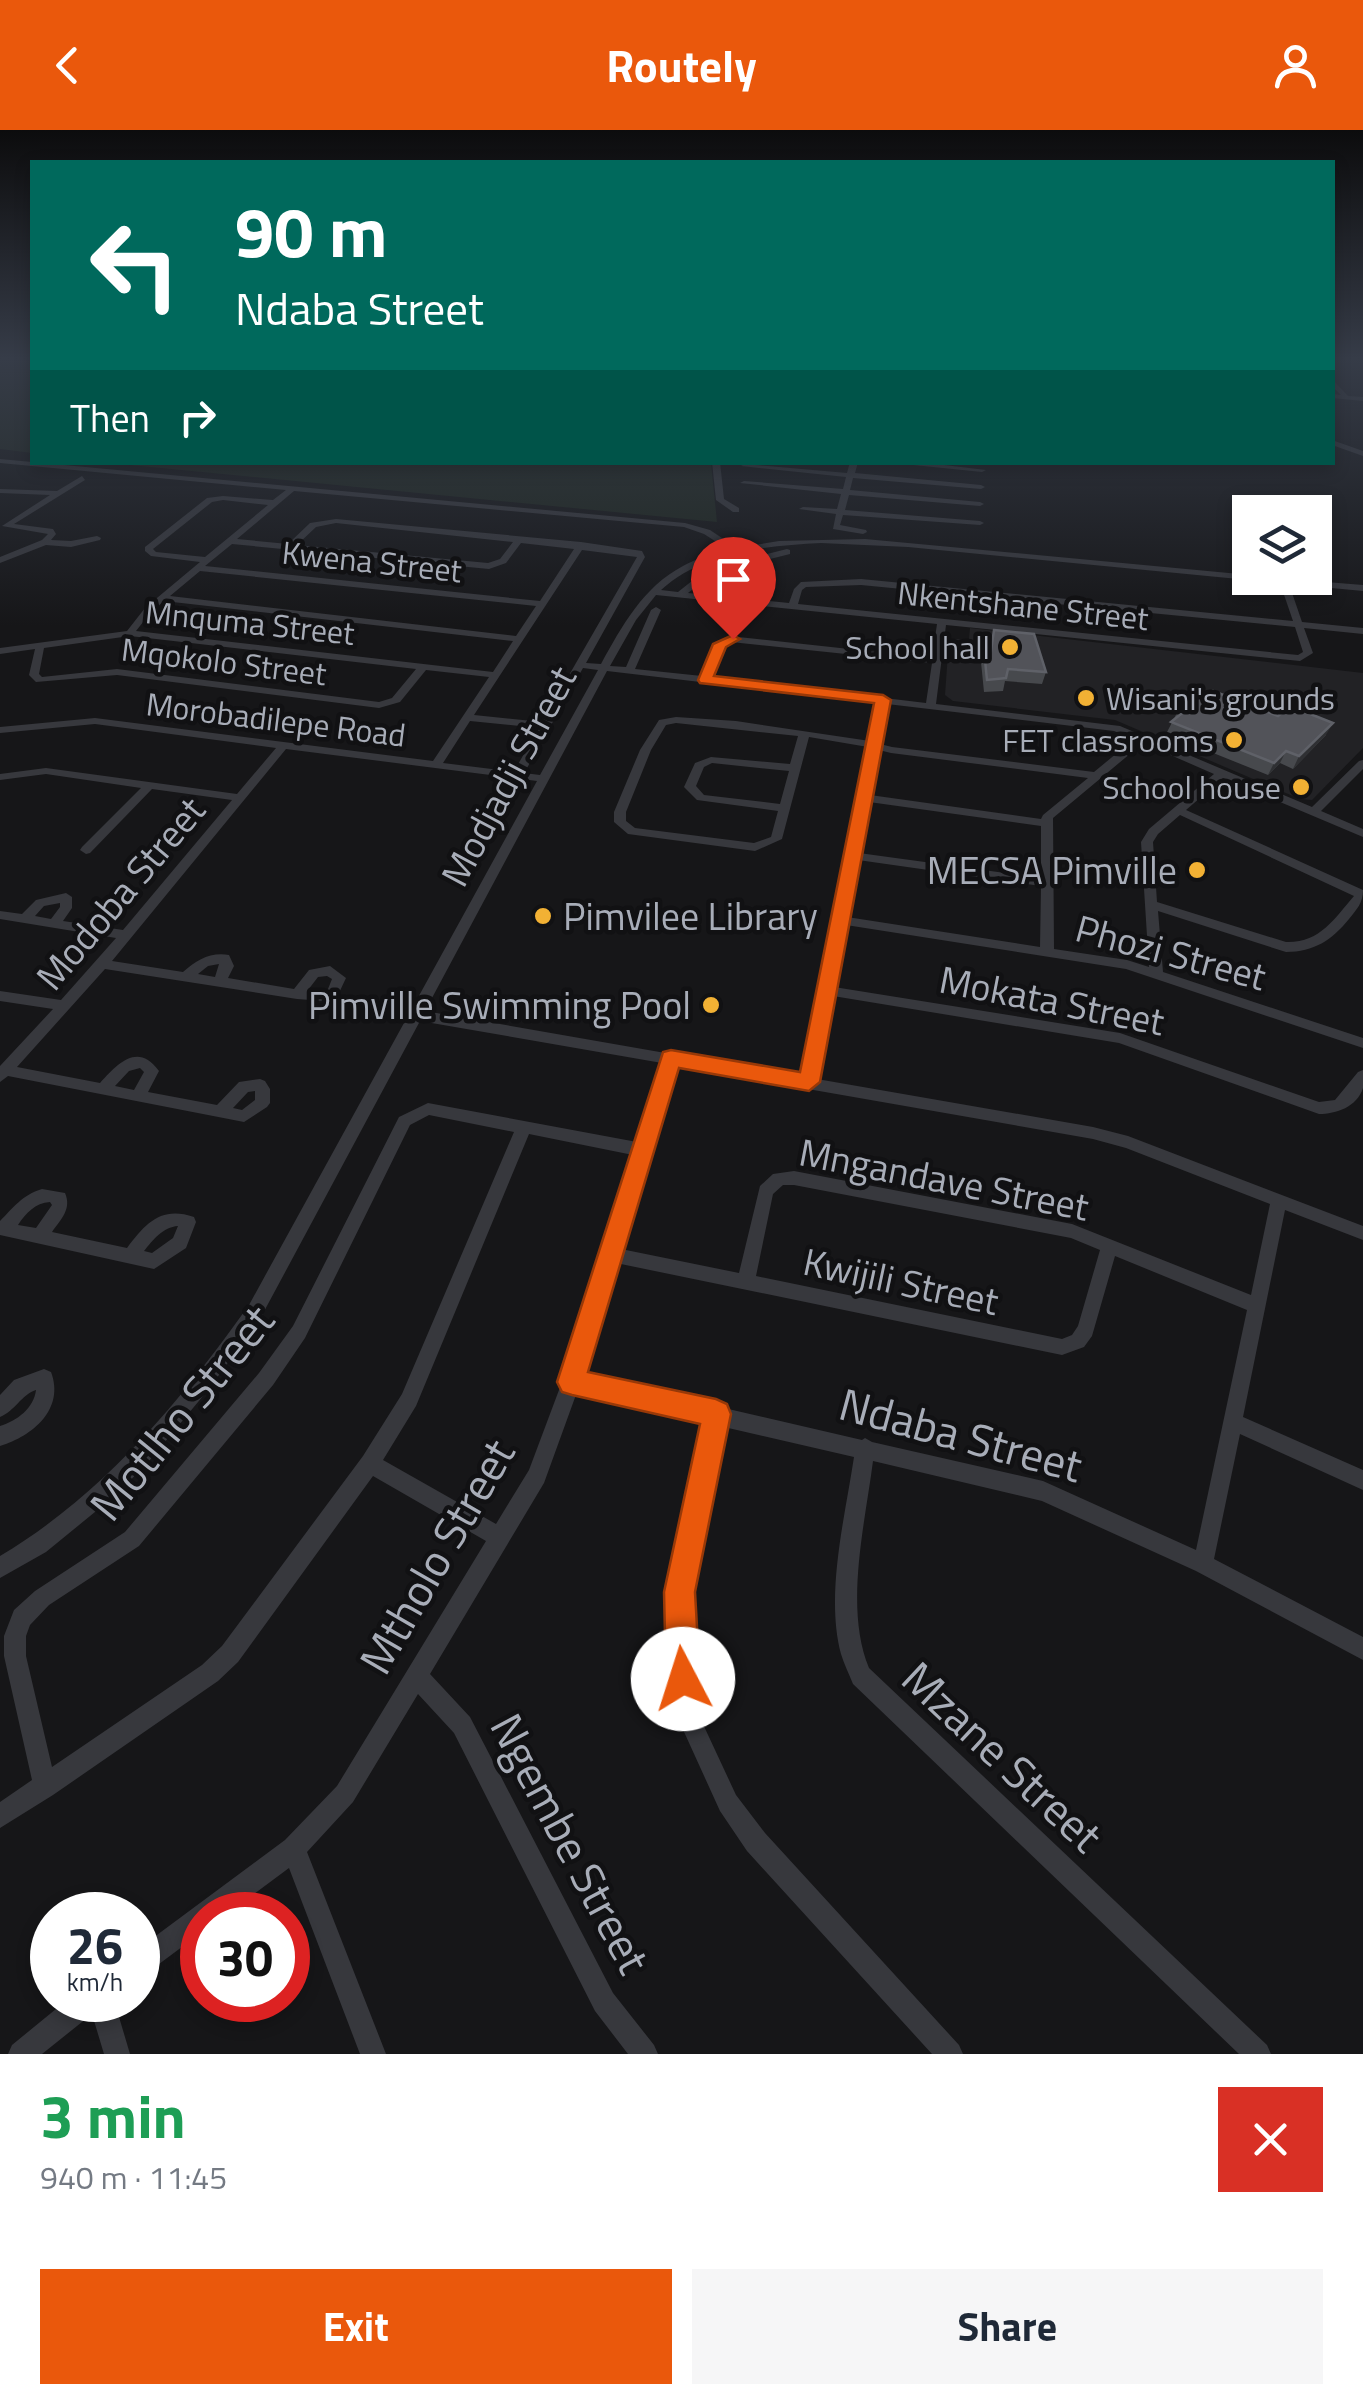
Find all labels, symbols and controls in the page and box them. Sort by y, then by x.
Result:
text: Routely [606,31,757,99]
icon: back [40,38,95,93]
icon: person [1268,38,1323,93]
text: 90 m [235,178,388,284]
icon: left [70,200,200,330]
text: Ndaba Street [235,274,484,342]
text: Then [70,389,150,447]
icon: right [170,390,225,445]
map controls [1232,495,1332,595]
button: layers [1232,495,1332,595]
street label: Kwena Street [280,528,464,594]
pin [691,537,776,640]
icon: arrive [706,552,761,607]
street label: Nkentshane Street [895,568,1151,642]
street label: Mnquma Street [143,587,357,657]
place label: School hall [845,623,990,671]
street label: Mqokolo Street [119,625,329,697]
marker: School hall [999,636,1021,658]
street label: Modjadji Street [426,655,590,897]
place label: Wisani's grounds [1106,674,1335,722]
street label: Morobadilepe Road [144,679,408,759]
marker: Wisani's grounds [1075,687,1097,709]
place label: FET classrooms [1002,716,1214,764]
marker: FET classrooms [1223,729,1245,751]
place label: School house [1102,763,1281,811]
marker: School house [1290,776,1312,798]
street label: Modoba Street [22,783,218,1003]
place label: MECSA Pimville [927,841,1177,899]
marker: MECSA Pimville [1186,859,1208,881]
place label: Pimvilee Library [563,887,818,945]
street label: Phozi Street [1069,899,1273,1005]
marker: Pimvilee Library [532,905,554,927]
street label: Mokata Street [935,950,1169,1050]
place label: Pimville Swimming Pool [308,976,691,1034]
marker: Pimville Swimming Pool [700,994,722,1016]
street label: Mngandave Street [794,1123,1094,1235]
street label: Kwijili Street [798,1232,1004,1330]
street label: Motlho Street [72,1289,290,1535]
street label: Ndaba Street [832,1369,1090,1499]
street label: Mtholo Street [341,1426,531,1686]
position arrow [631,1627,735,1731]
street label: Mzane Street [887,1645,1119,1867]
street label: Ngembe Street [474,1701,668,1985]
speed limit sign: 30 [180,1892,310,2022]
text: 26 [67,1907,123,1983]
text: km/h [67,1963,123,2001]
text: 3 min [40,2070,186,2161]
button: close [1218,2087,1323,2192]
text: 940 m · 11:45 [40,2153,227,2201]
button: Exit [40,2269,672,2384]
button: Share [692,2269,1323,2384]

